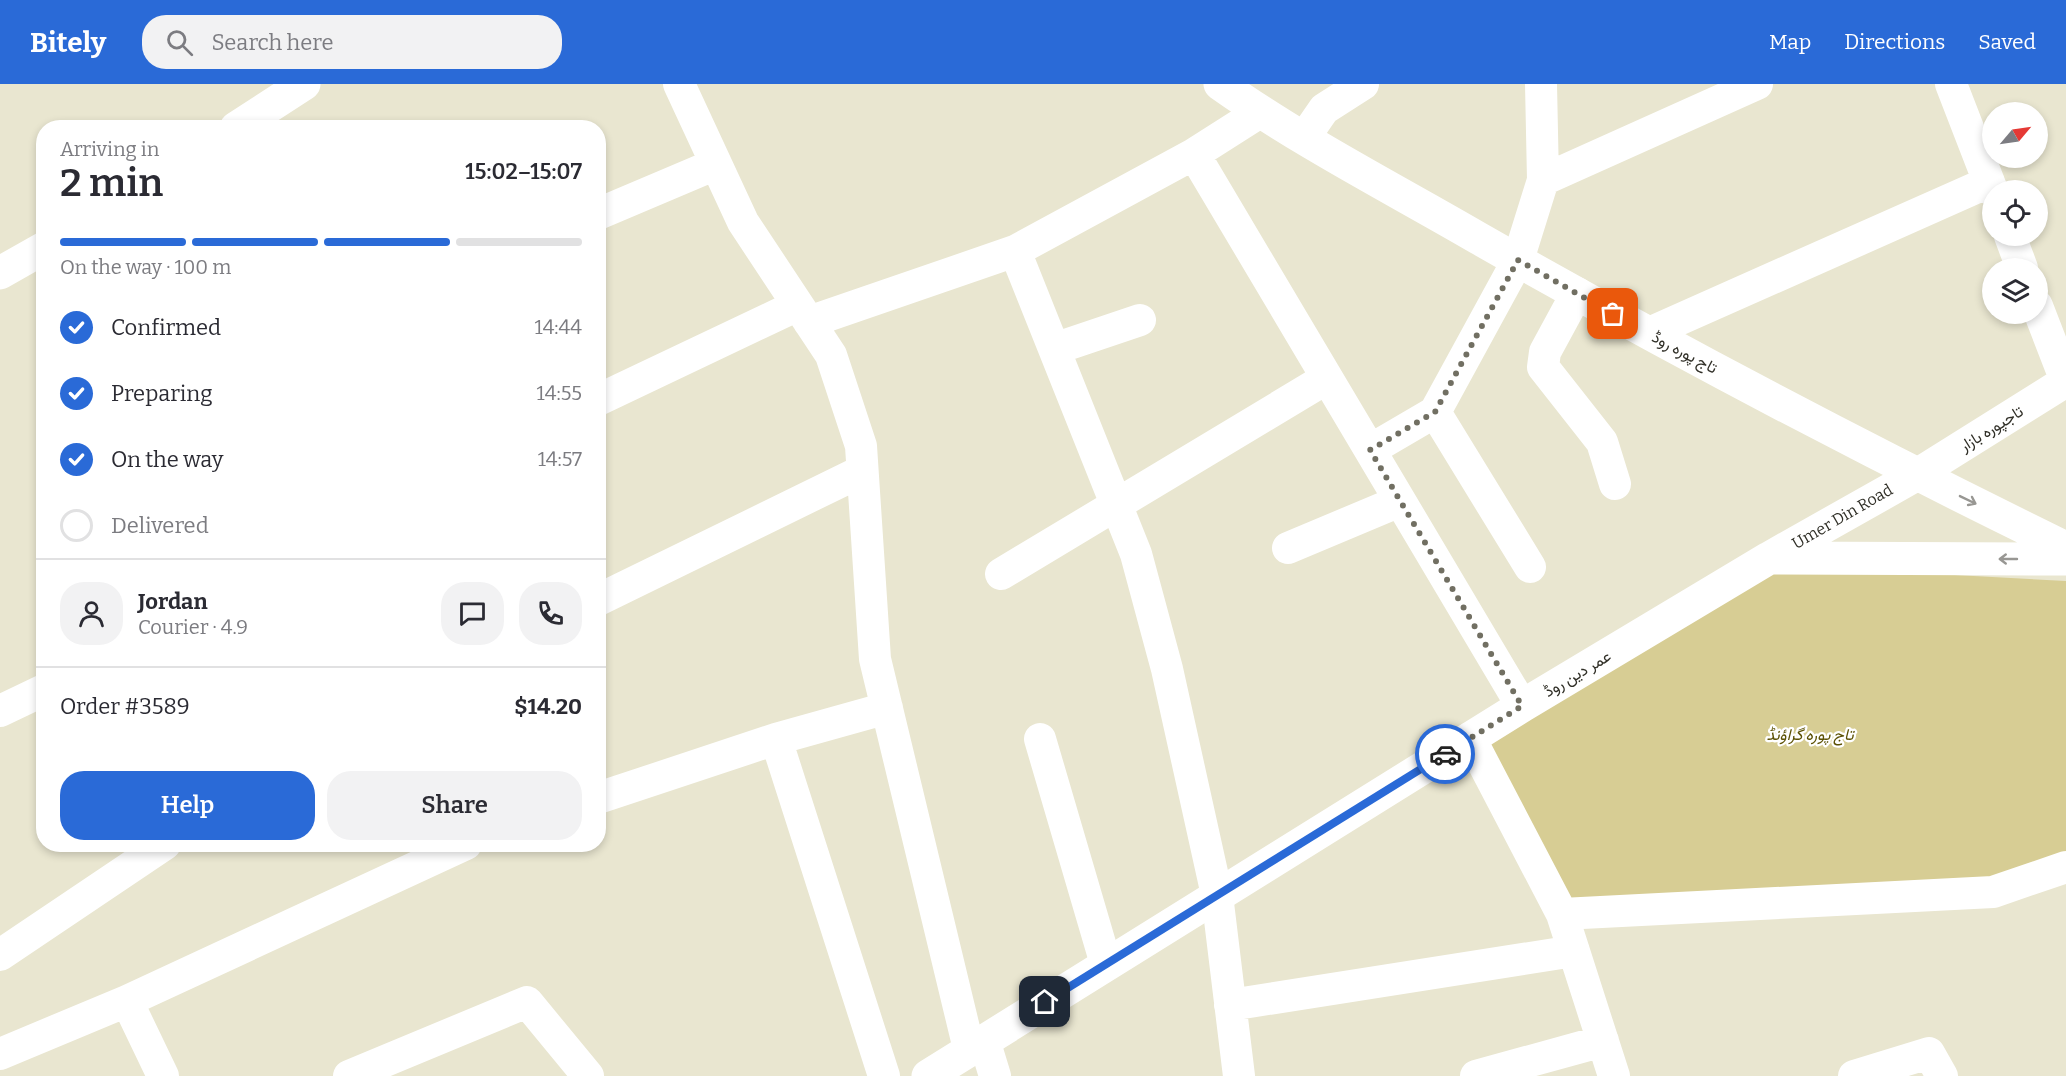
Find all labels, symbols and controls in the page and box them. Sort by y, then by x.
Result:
search box [142,15,562,69]
text: Bitely [30,26,106,59]
icon: search [163,26,196,59]
text: Search here [211,29,334,56]
text: Map [1769,29,1811,55]
text: Directions [1844,29,1945,55]
text: Saved [1978,29,2036,55]
north arrow [1982,102,2048,168]
map controls [1982,102,2048,324]
text: Arriving in [60,137,159,161]
text: 15:02–15:07 [465,158,582,185]
text: 2 min [60,160,163,206]
button: locate [1982,180,2048,246]
text: On the way · 100 m [60,255,231,279]
button: layers [1982,258,2048,324]
pin [1587,288,1638,339]
icon: bag [1596,297,1629,330]
icon: check [60,311,93,344]
text: Confirmed [111,314,221,341]
text: 14:44 [535,315,582,339]
street label: تاج پورہ روڈ [1648,327,1721,379]
icon: check [60,377,93,410]
text: Preparing [111,380,213,407]
text: 14:55 [537,381,582,405]
street label: تاجپورہ بازار [1955,401,2028,458]
icon: check [60,443,93,476]
text: On the way [111,446,223,473]
text: 14:57 [538,447,582,471]
street label: Umer Din Road [1788,480,1896,553]
one-way arrow [1959,495,1977,507]
text: Delivered [111,512,209,539]
one-way arrow [1998,553,2018,565]
button: person [60,582,123,645]
button: chat [441,582,504,645]
button: phone [519,582,582,645]
text: Jordan [138,588,208,615]
text: Courier · 4.9 [138,615,248,639]
street label: عمر دین روڈ [1540,646,1615,702]
text: Order #3589 [60,693,190,720]
text: $14.20 [514,693,582,720]
courier [1415,724,1475,784]
park label: تاج پورہ گراؤنڈ [1766,725,1855,746]
icon: car [1429,738,1462,771]
button: Help [60,771,315,840]
button: Share [327,771,582,840]
pin [1019,976,1070,1027]
icon: home [1028,985,1061,1018]

